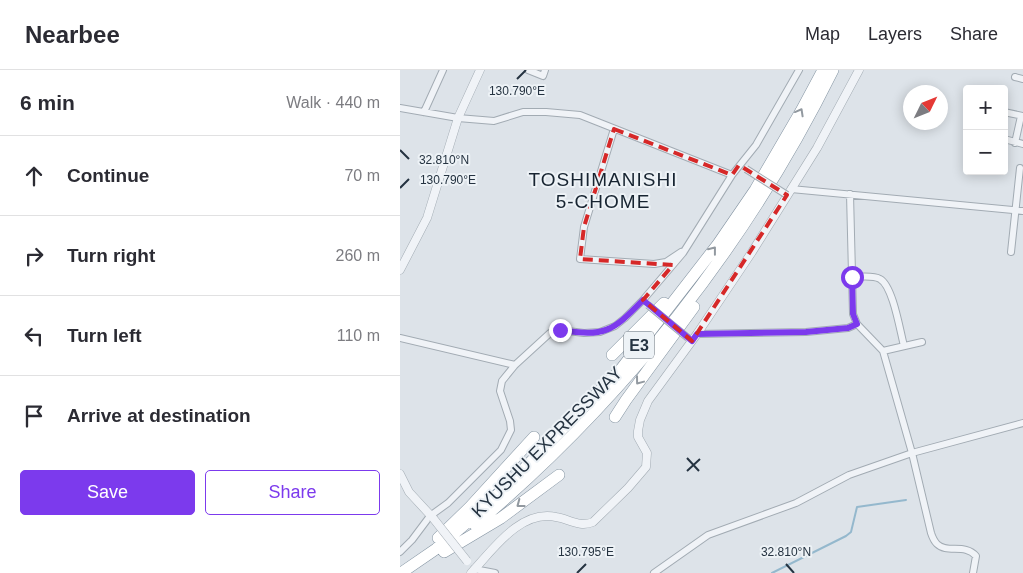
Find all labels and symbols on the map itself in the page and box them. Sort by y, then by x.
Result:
text: 130.790°E [489,84,545,98]
north arrow [903,85,948,130]
one-way arrow [794,109,804,118]
text: 32.810°N [419,153,469,167]
district label: TOSHIMANISHI 5-CHOME [529,169,677,212]
text: 130.790°E [420,173,476,187]
one-way arrow [708,247,716,256]
route start [841,266,864,289]
route end [549,319,572,342]
road number: E3 [624,332,654,358]
street label: KYUSHU EXPRESSWAY [468,363,626,521]
one-way arrow [637,375,645,384]
one-way arrow [517,499,526,507]
text: 130.795°E [558,545,614,559]
text: 32.810°N [761,545,811,559]

